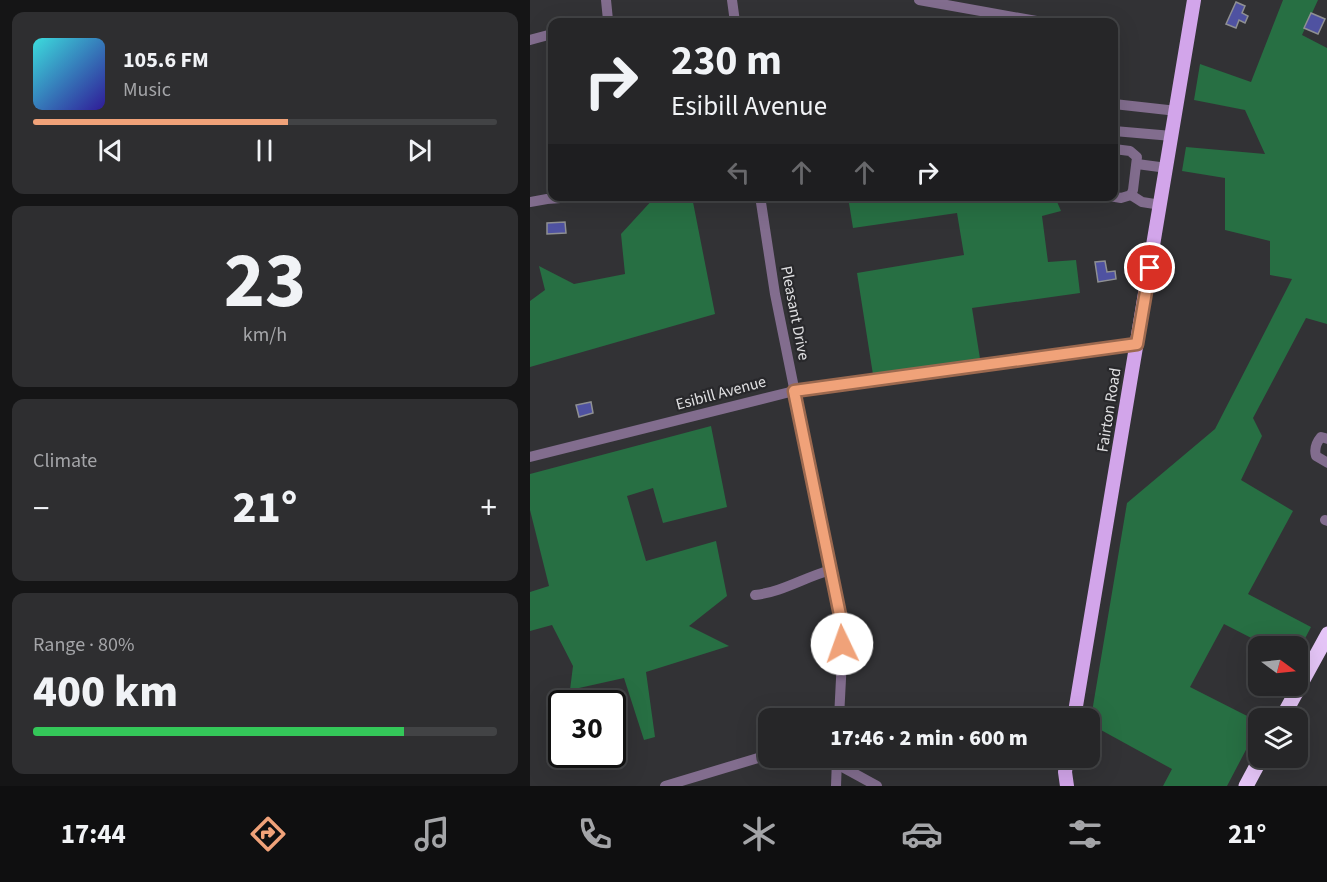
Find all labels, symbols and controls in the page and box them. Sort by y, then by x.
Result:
text: 230 m [671,31,782,91]
icon: right [572,42,650,120]
text: 105.6 FM [123,44,209,76]
text: Music [123,76,171,104]
text: Esibill Avenue [671,87,827,126]
icon: previous [94,134,127,167]
icon: pause [248,134,281,167]
icon: next [403,134,436,167]
icon: left [722,156,755,189]
icon: ahead [785,156,818,189]
icon: ahead [848,156,881,189]
icon: right [911,156,944,189]
text: 23 [224,226,306,337]
pin [1124,242,1175,293]
icon: arrive [1133,251,1166,284]
street label: Pleasant Drive [775,264,815,362]
text: km/h [243,321,287,349]
street label: Fairton Road [1091,366,1127,454]
street label: Esibill Avenue [673,370,769,416]
text: Climate [33,447,97,475]
text: 21° [233,476,297,540]
text: − [33,485,49,532]
text: + [481,485,497,532]
position arrow [810,612,874,676]
text: Range · 80% [33,631,134,659]
north arrow [1248,636,1308,696]
map controls [1248,636,1308,768]
text: 400 km [33,660,178,724]
speed limit sign: 30 [548,690,626,768]
button: layers [1248,708,1308,768]
text: 17:46 · 2 min · 600 m [830,722,1028,754]
icon: directions [247,813,289,855]
icon: music [411,813,453,855]
icon: phone [574,813,616,855]
icon: climate [738,813,780,855]
icon: car [901,813,943,855]
icon: filters [1064,813,1106,855]
text: 17:44 [61,815,126,854]
text: 21° [1228,815,1266,854]

